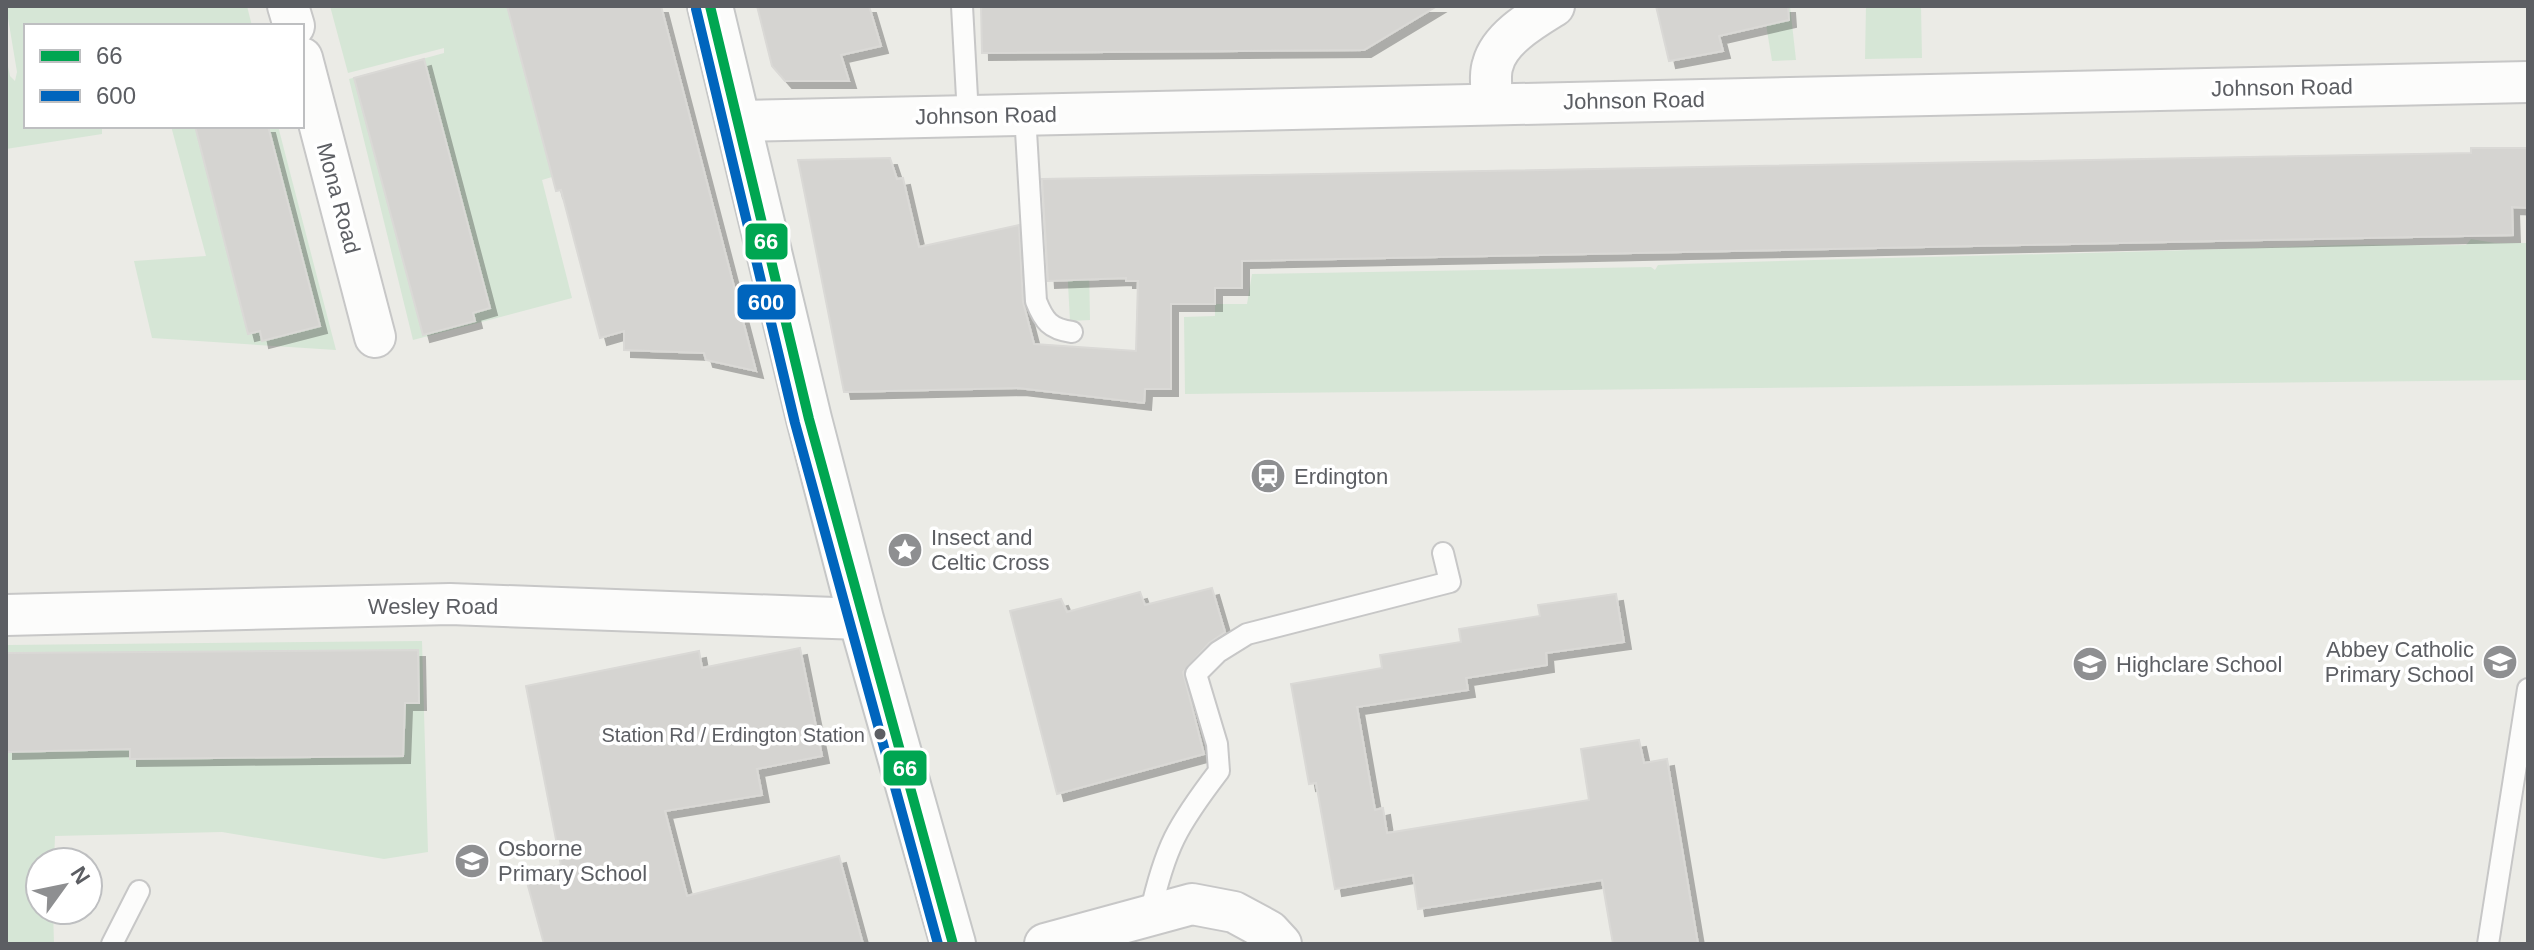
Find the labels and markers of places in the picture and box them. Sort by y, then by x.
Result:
station icon: Erdington [1249,457,1287,495]
place label: Erdington [1294,464,1388,489]
place label: Insect and Celtic Cross [931,525,1050,575]
place icon: Insect and Celtic Cross [886,531,924,569]
place label: Abbey Catholic Primary School [2325,637,2474,687]
school or university icon: Abbey Catholic Primary School [2481,643,2519,681]
school or university icon: Highclare School [2071,645,2109,683]
place label: Highclare School [2116,652,2282,677]
place label: Station Rd / Erdington Station [602,724,865,746]
marker: Station Rd / Erdington Station [872,726,888,742]
place label: Osborne Primary School [498,836,647,886]
school or university icon: Osborne Primary School [453,842,491,880]

